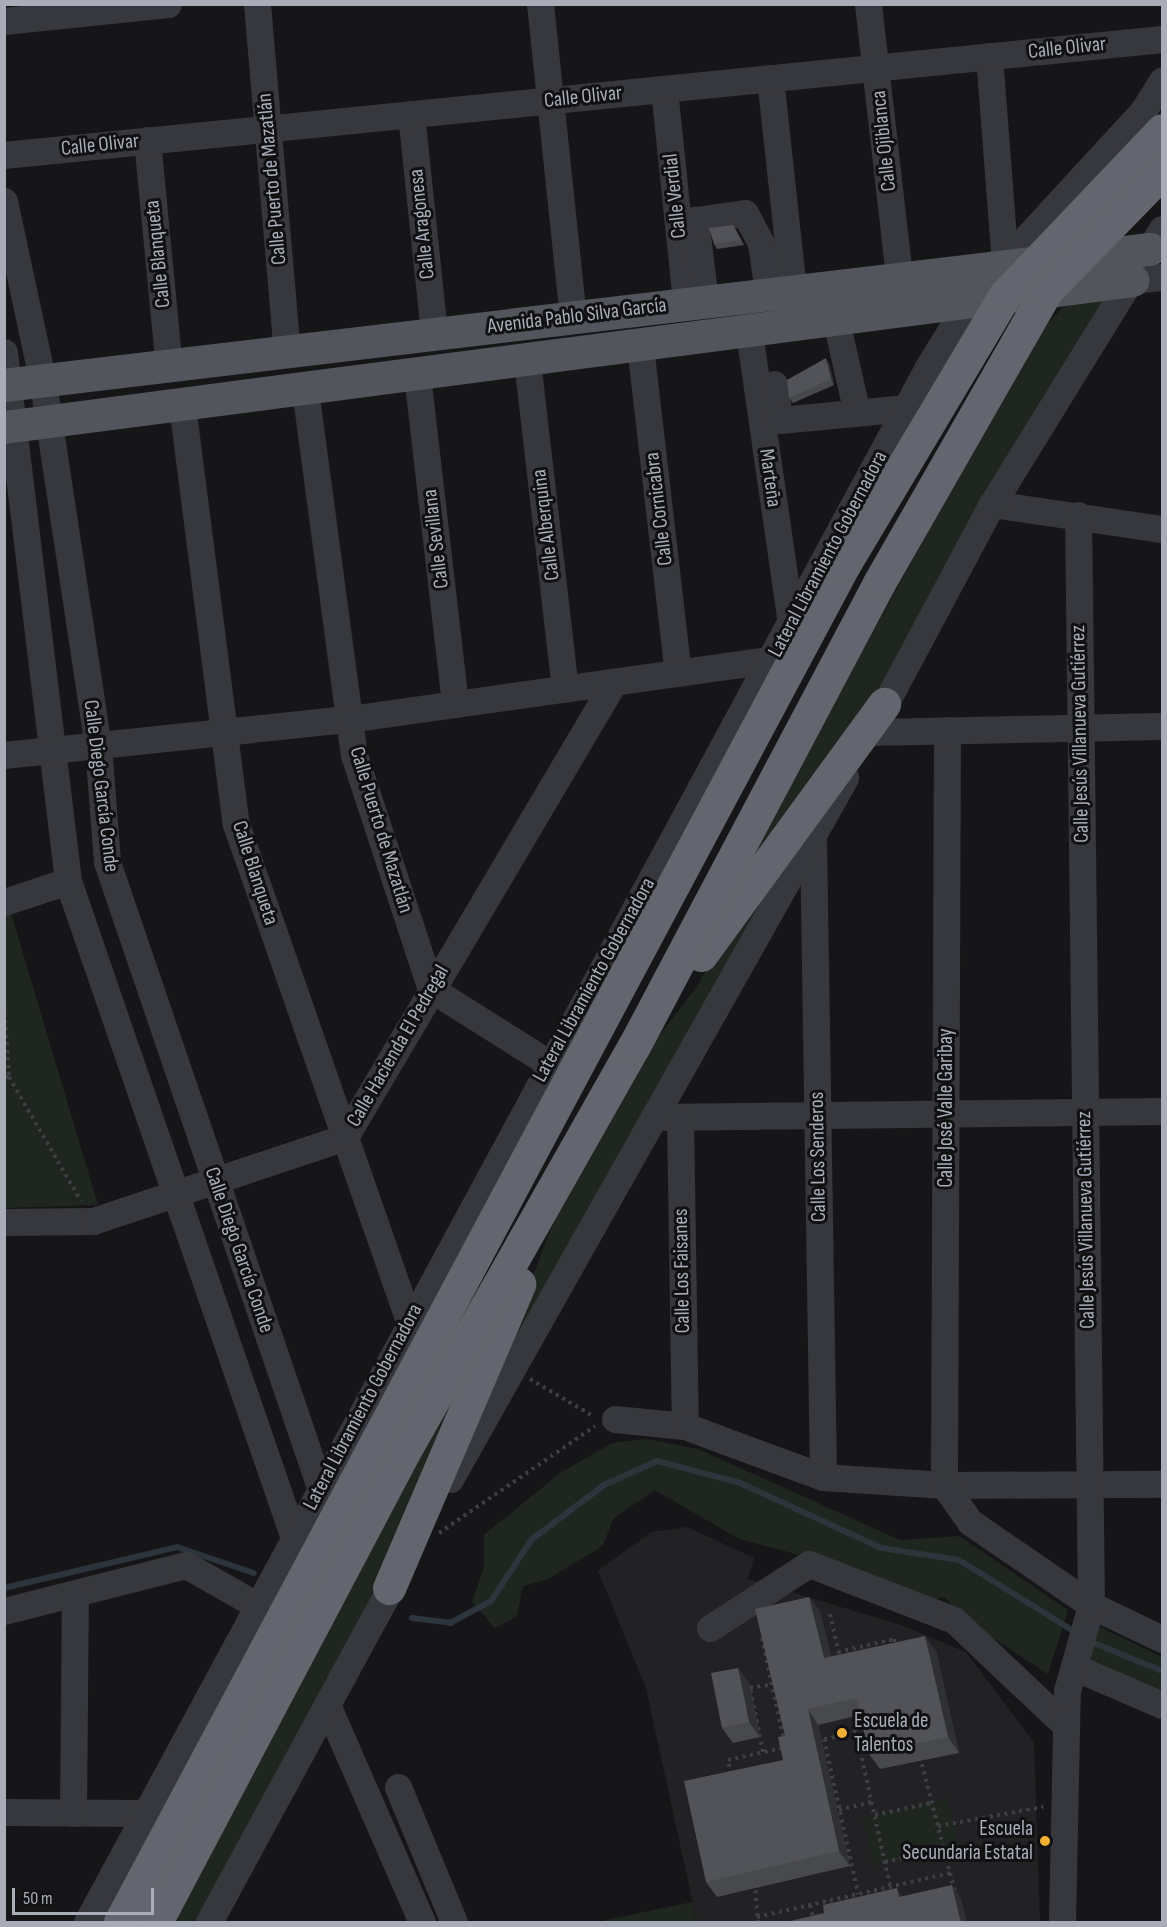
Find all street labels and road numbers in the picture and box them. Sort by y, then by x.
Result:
street label: Calle Olivar [1027,31,1107,65]
street label: Calle Olivar [543,80,623,114]
street label: Calle Ojiblanca [866,89,902,193]
street label: Calle Puerto de Mazatlán [252,92,292,266]
street label: Calle Olivar [60,128,140,162]
street label: Calle Verdial [658,152,692,240]
street label: Calle Aragonesa [404,168,440,280]
street label: Calle Blanqueta [140,199,176,309]
street label: Avenida Pablo Silva García [486,293,668,339]
street label: Marteña [753,447,787,509]
street label: Lateral Libramiento Gobernadora [763,447,893,661]
street label: Calle Cornicabra [640,451,678,567]
street label: Calle Alberquina [527,468,565,582]
street label: Calle Sevillana [417,488,455,590]
street label: Calle Jesús Villanueva Gutiérrez [1066,625,1094,843]
street label: Calle Diego García Conde [78,698,124,874]
street label: Calle Puerto de Mazatlán [344,744,418,916]
street label: Calle Blanqueta [226,818,284,928]
street label: Lateral Libramiento Gobernadora [527,873,661,1087]
street label: Calle Hacienda El Pedregal [341,961,455,1131]
street label: Calle José Valle Garibay [933,1028,959,1188]
street label: Calle Los Senderos [804,1092,832,1222]
street label: Calle Jesús Villanueva Gutiérrez [1072,1111,1100,1329]
street label: Calle Diego García Conde [199,1164,279,1336]
street label: Calle Los Faisanes [668,1208,696,1334]
street label: Lateral Libramiento Gobernadora [298,1300,428,1514]

